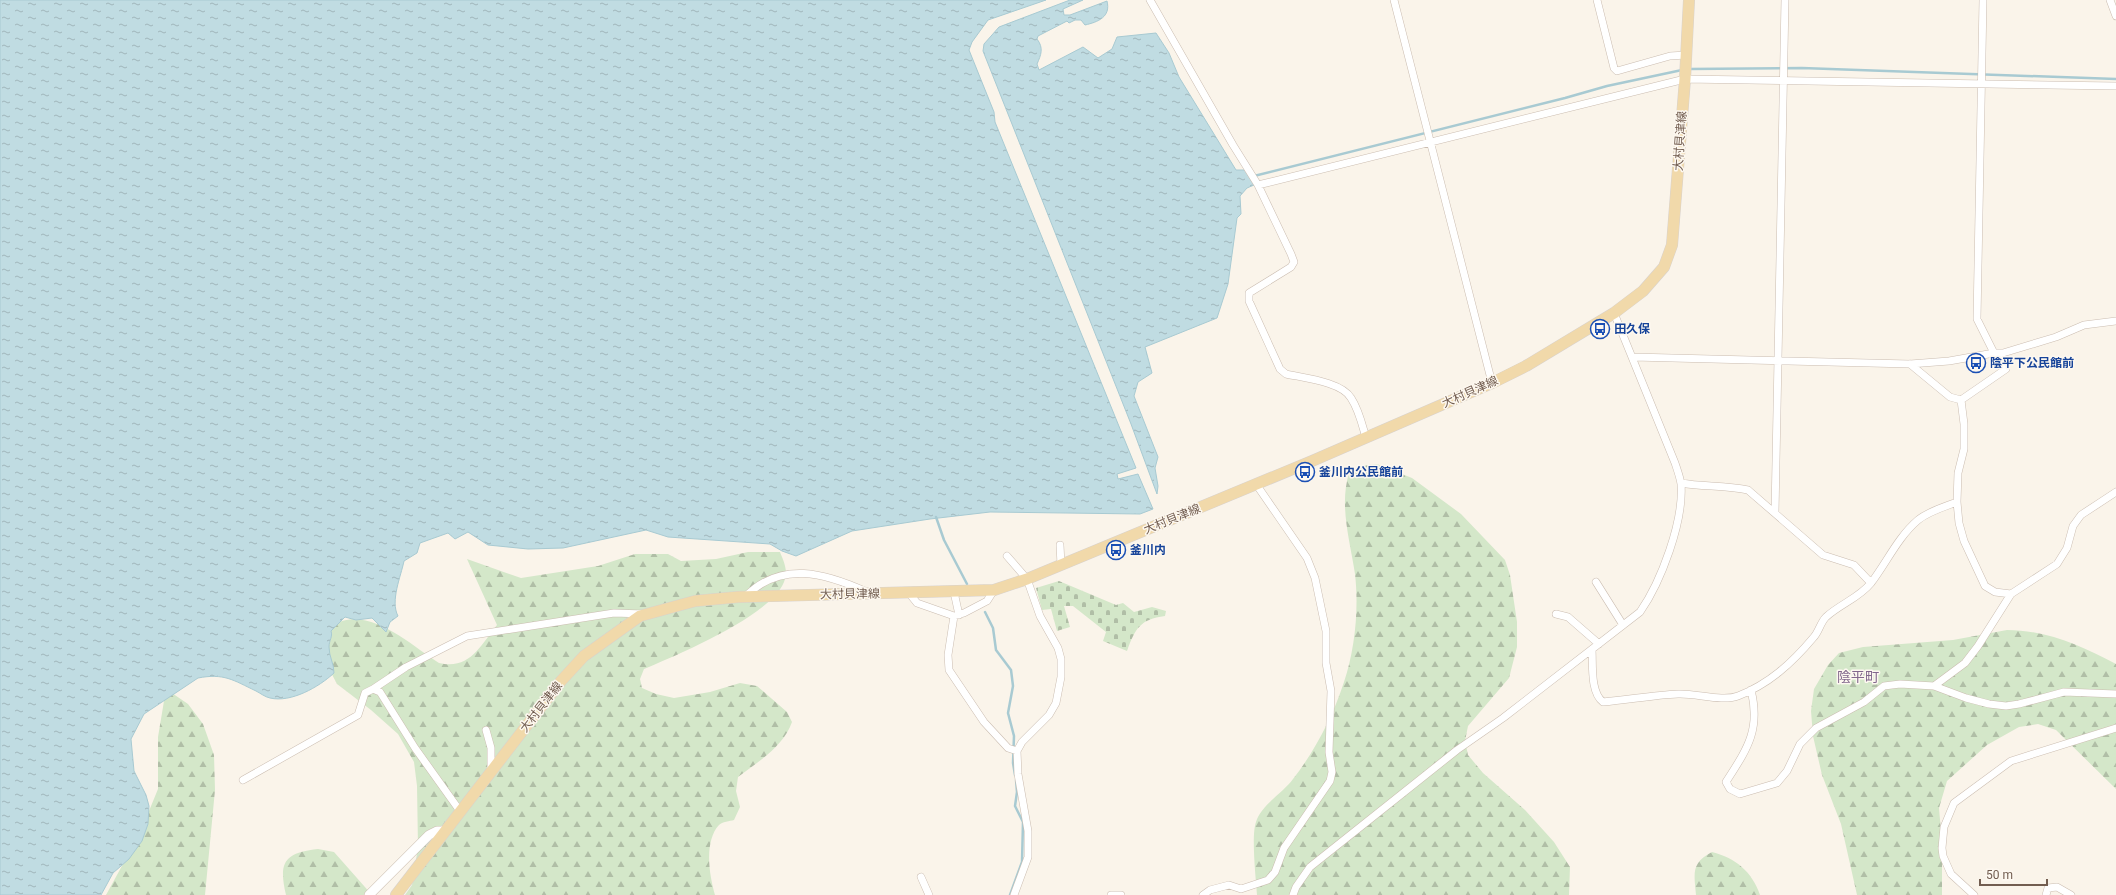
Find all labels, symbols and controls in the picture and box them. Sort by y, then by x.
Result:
street label: 大村貝津線 [1671,111,1689,171]
bus stop icon: 田久保 [1589,318,1611,340]
place label: 田久保 [1614,322,1650,336]
bus stop icon: 陰平下公民館前 [1965,352,1987,374]
place label: 陰平下公民館前 [1990,356,2074,370]
street label: 大村貝津線 [1440,373,1500,411]
bus stop icon: 釜川内公民館前 [1294,461,1316,483]
place label: 釜川内公民館前 [1319,465,1403,479]
street label: 大村貝津線 [1142,501,1202,537]
bus stop icon: 釜川内 [1105,539,1127,561]
place label: 釜川内 [1130,543,1166,557]
street label: 大村貝津線 [820,586,880,602]
district label: 陰平町 [1837,669,1879,685]
street label: 大村貝津線 [517,679,565,735]
scale bar [1980,861,2047,887]
text: 50 m [1986,868,2013,882]

